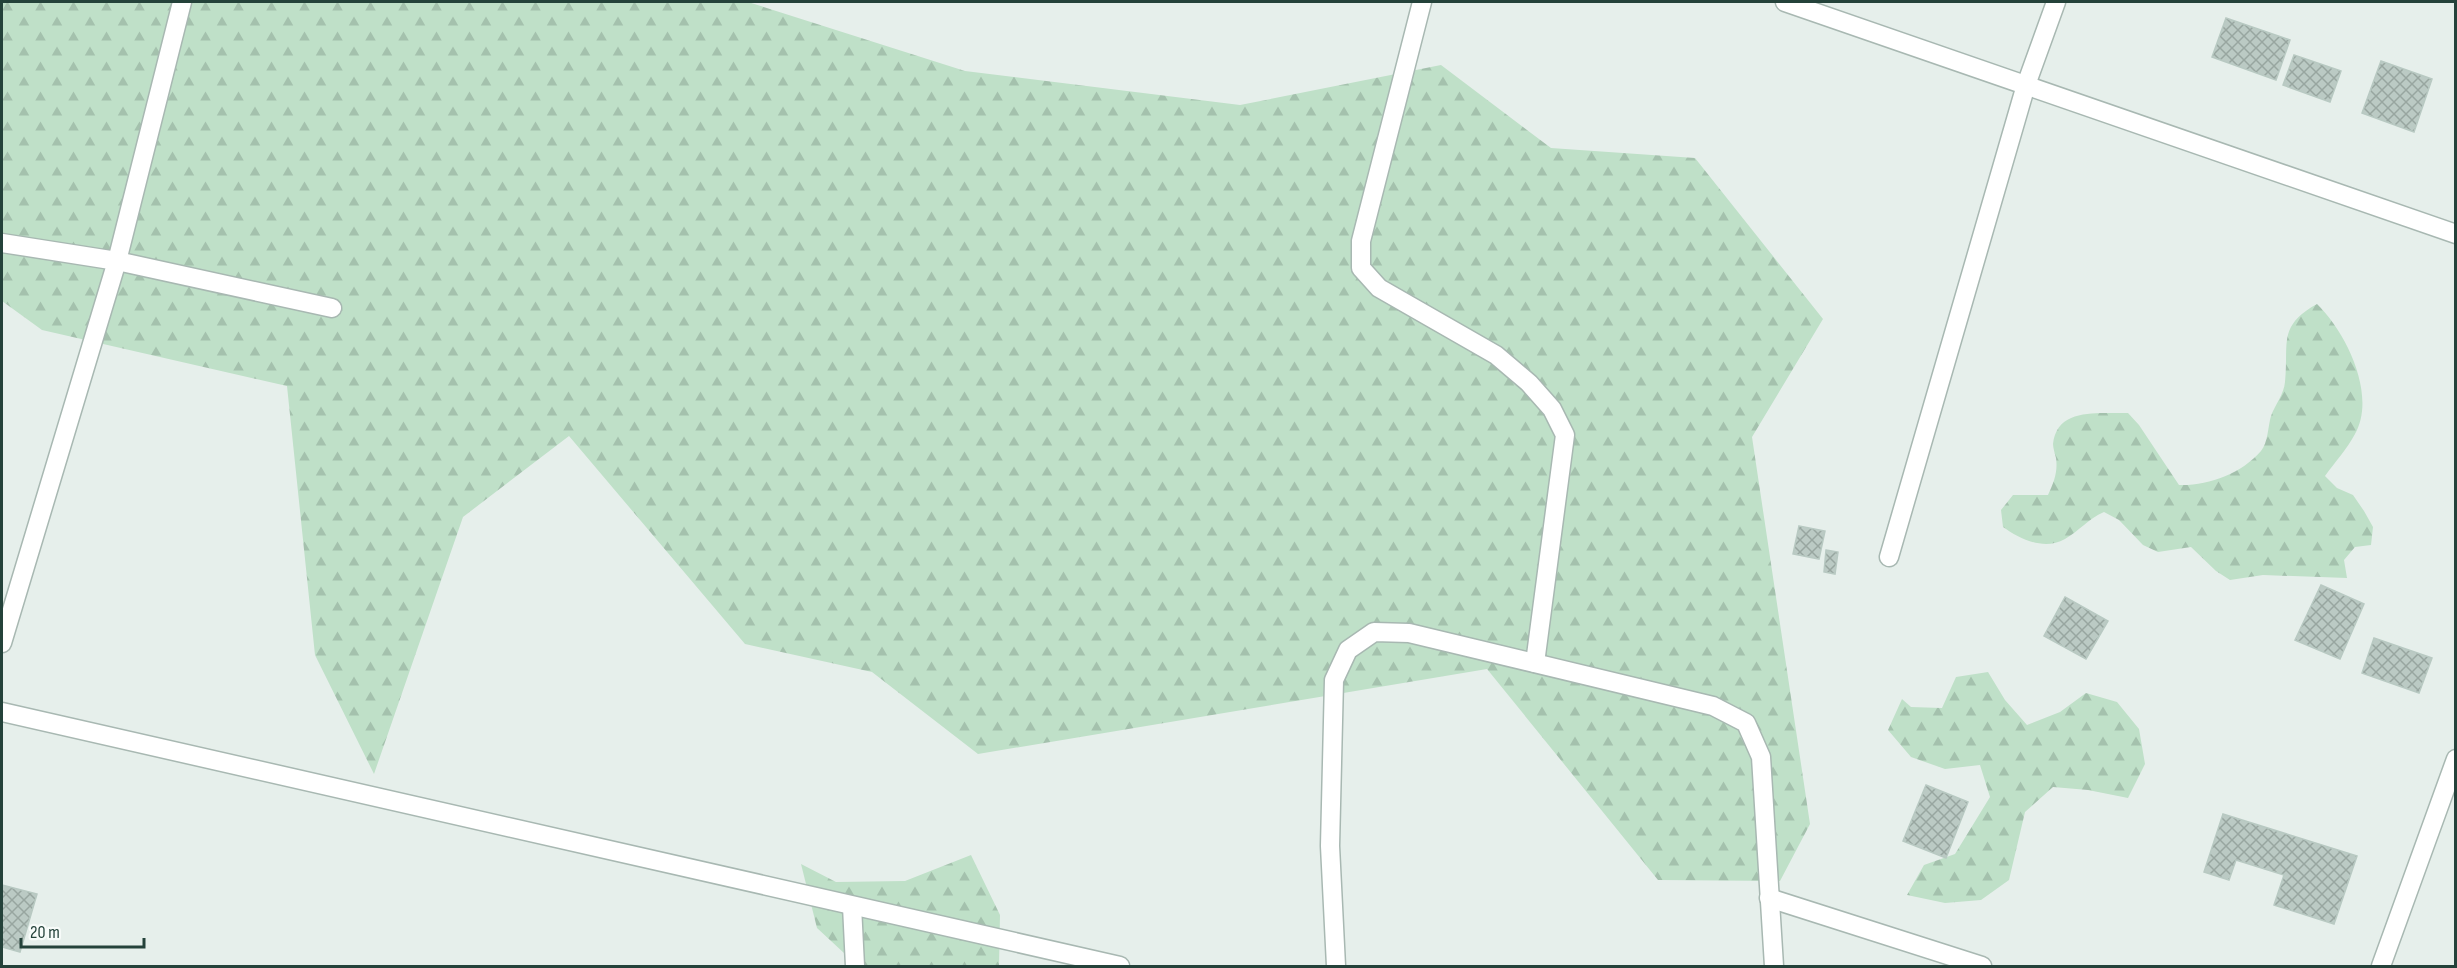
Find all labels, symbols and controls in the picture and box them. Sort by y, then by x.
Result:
scale bar [21,911,144,949]
text: 20 m [30,922,60,943]

